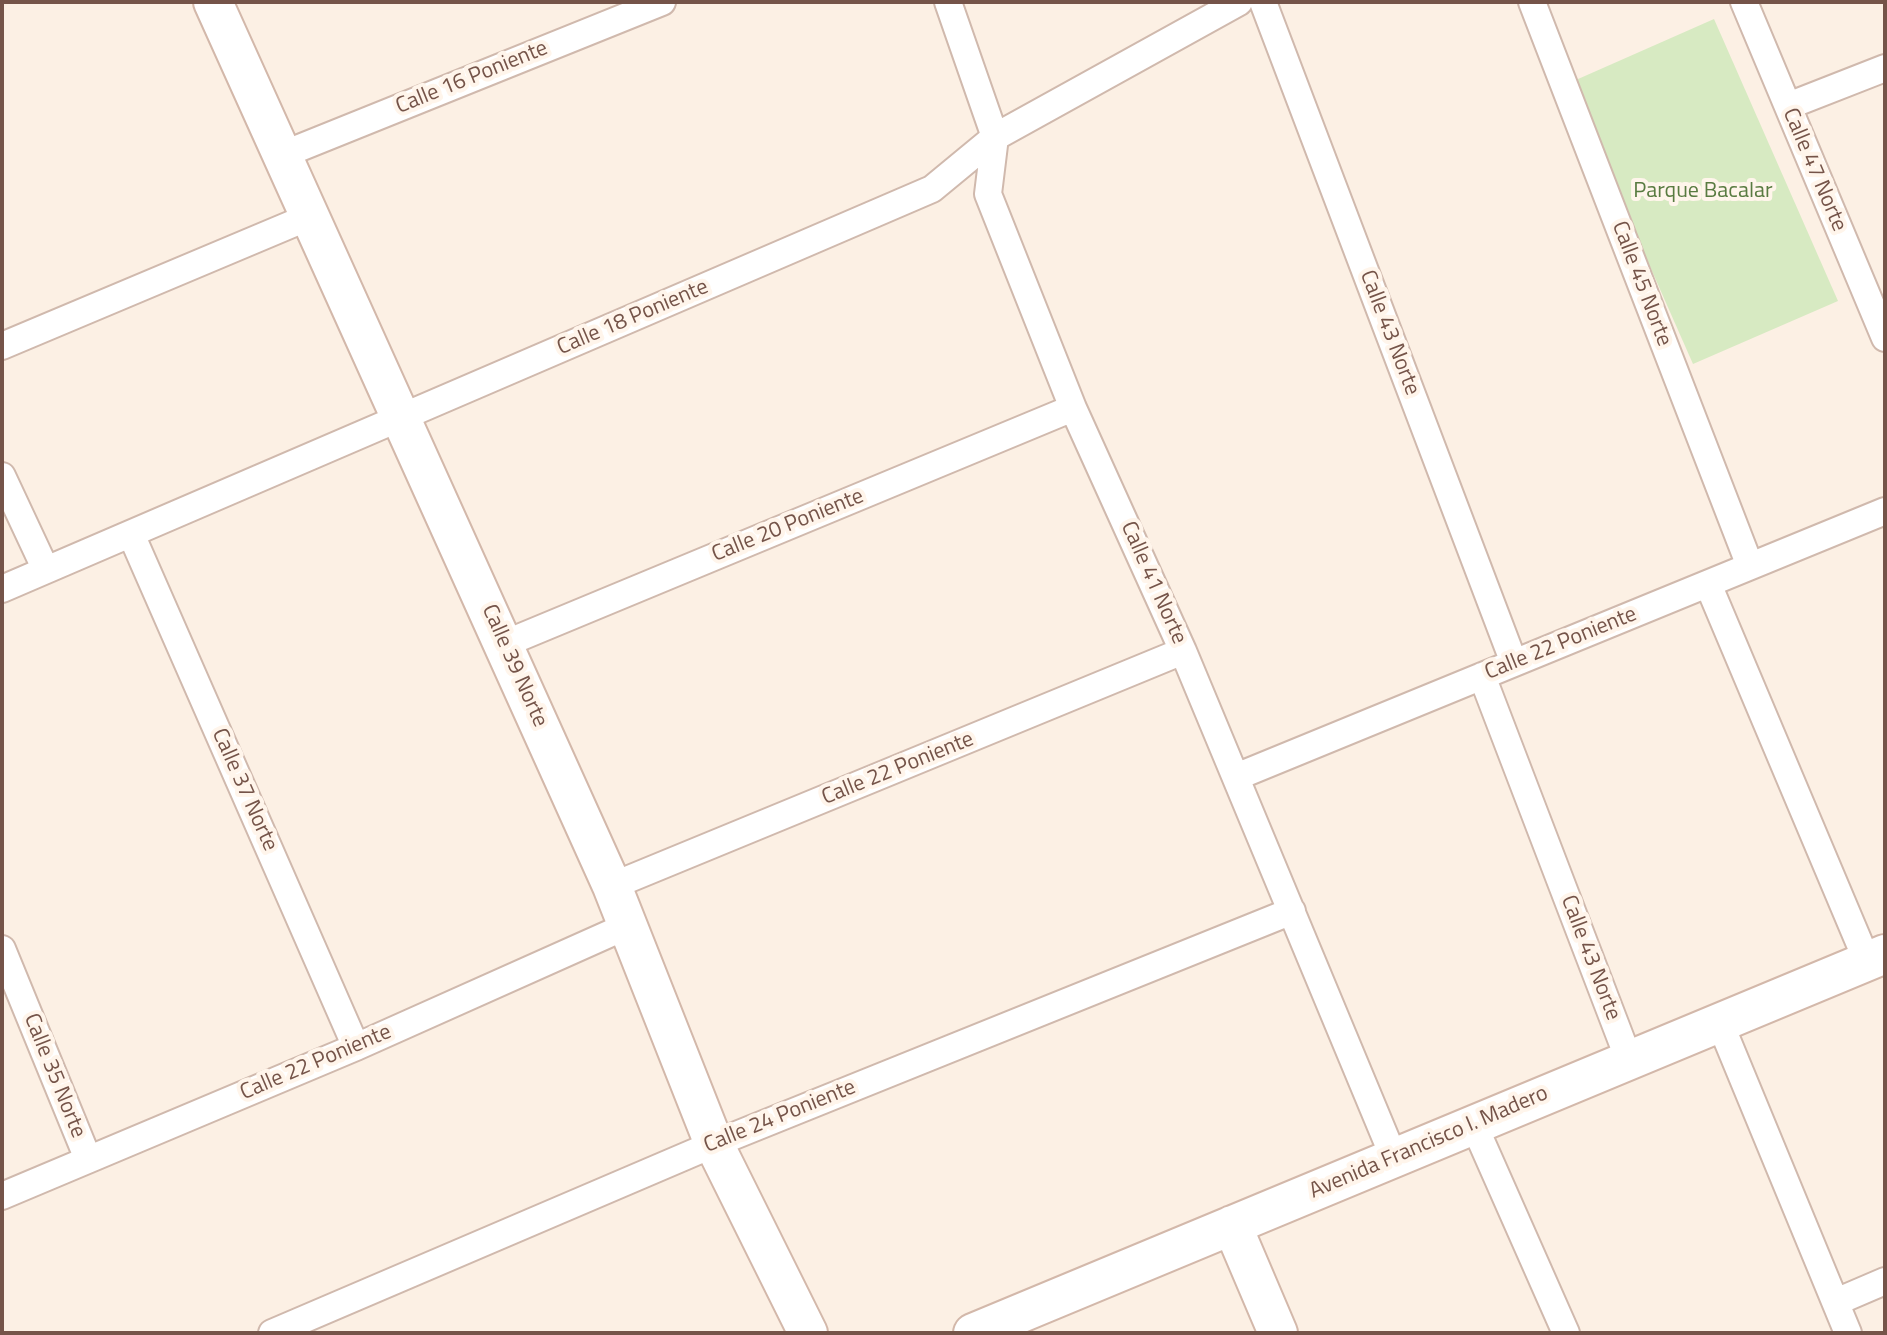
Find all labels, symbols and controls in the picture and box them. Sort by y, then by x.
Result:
street label: Calle 16 Poniente [392,36,552,120]
street label: Calle 47 Norte [1776,104,1852,236]
park label: Parque Bacalar [1633,179,1773,205]
street label: Calle 45 Norte [1605,218,1677,350]
street label: Calle 43 Norte [1353,267,1425,399]
street label: Calle 18 Poniente [554,274,712,362]
street label: Calle 20 Poniente [708,484,868,568]
street label: Calle 41 Norte [1114,518,1192,648]
street label: Calle 39 Norte [475,601,553,731]
street label: Calle 22 Poniente [1481,602,1641,686]
street label: Calle 37 Norte [205,725,283,855]
street label: Calle 22 Poniente [818,727,978,811]
street label: Calle 43 Norte [1554,892,1626,1024]
street label: Calle 35 Norte [17,1010,91,1142]
street label: Calle 22 Poniente [237,1019,395,1107]
street label: Calle 24 Poniente [700,1075,860,1159]
street label: Avenida Francisco I. Madero [1306,1081,1552,1205]

